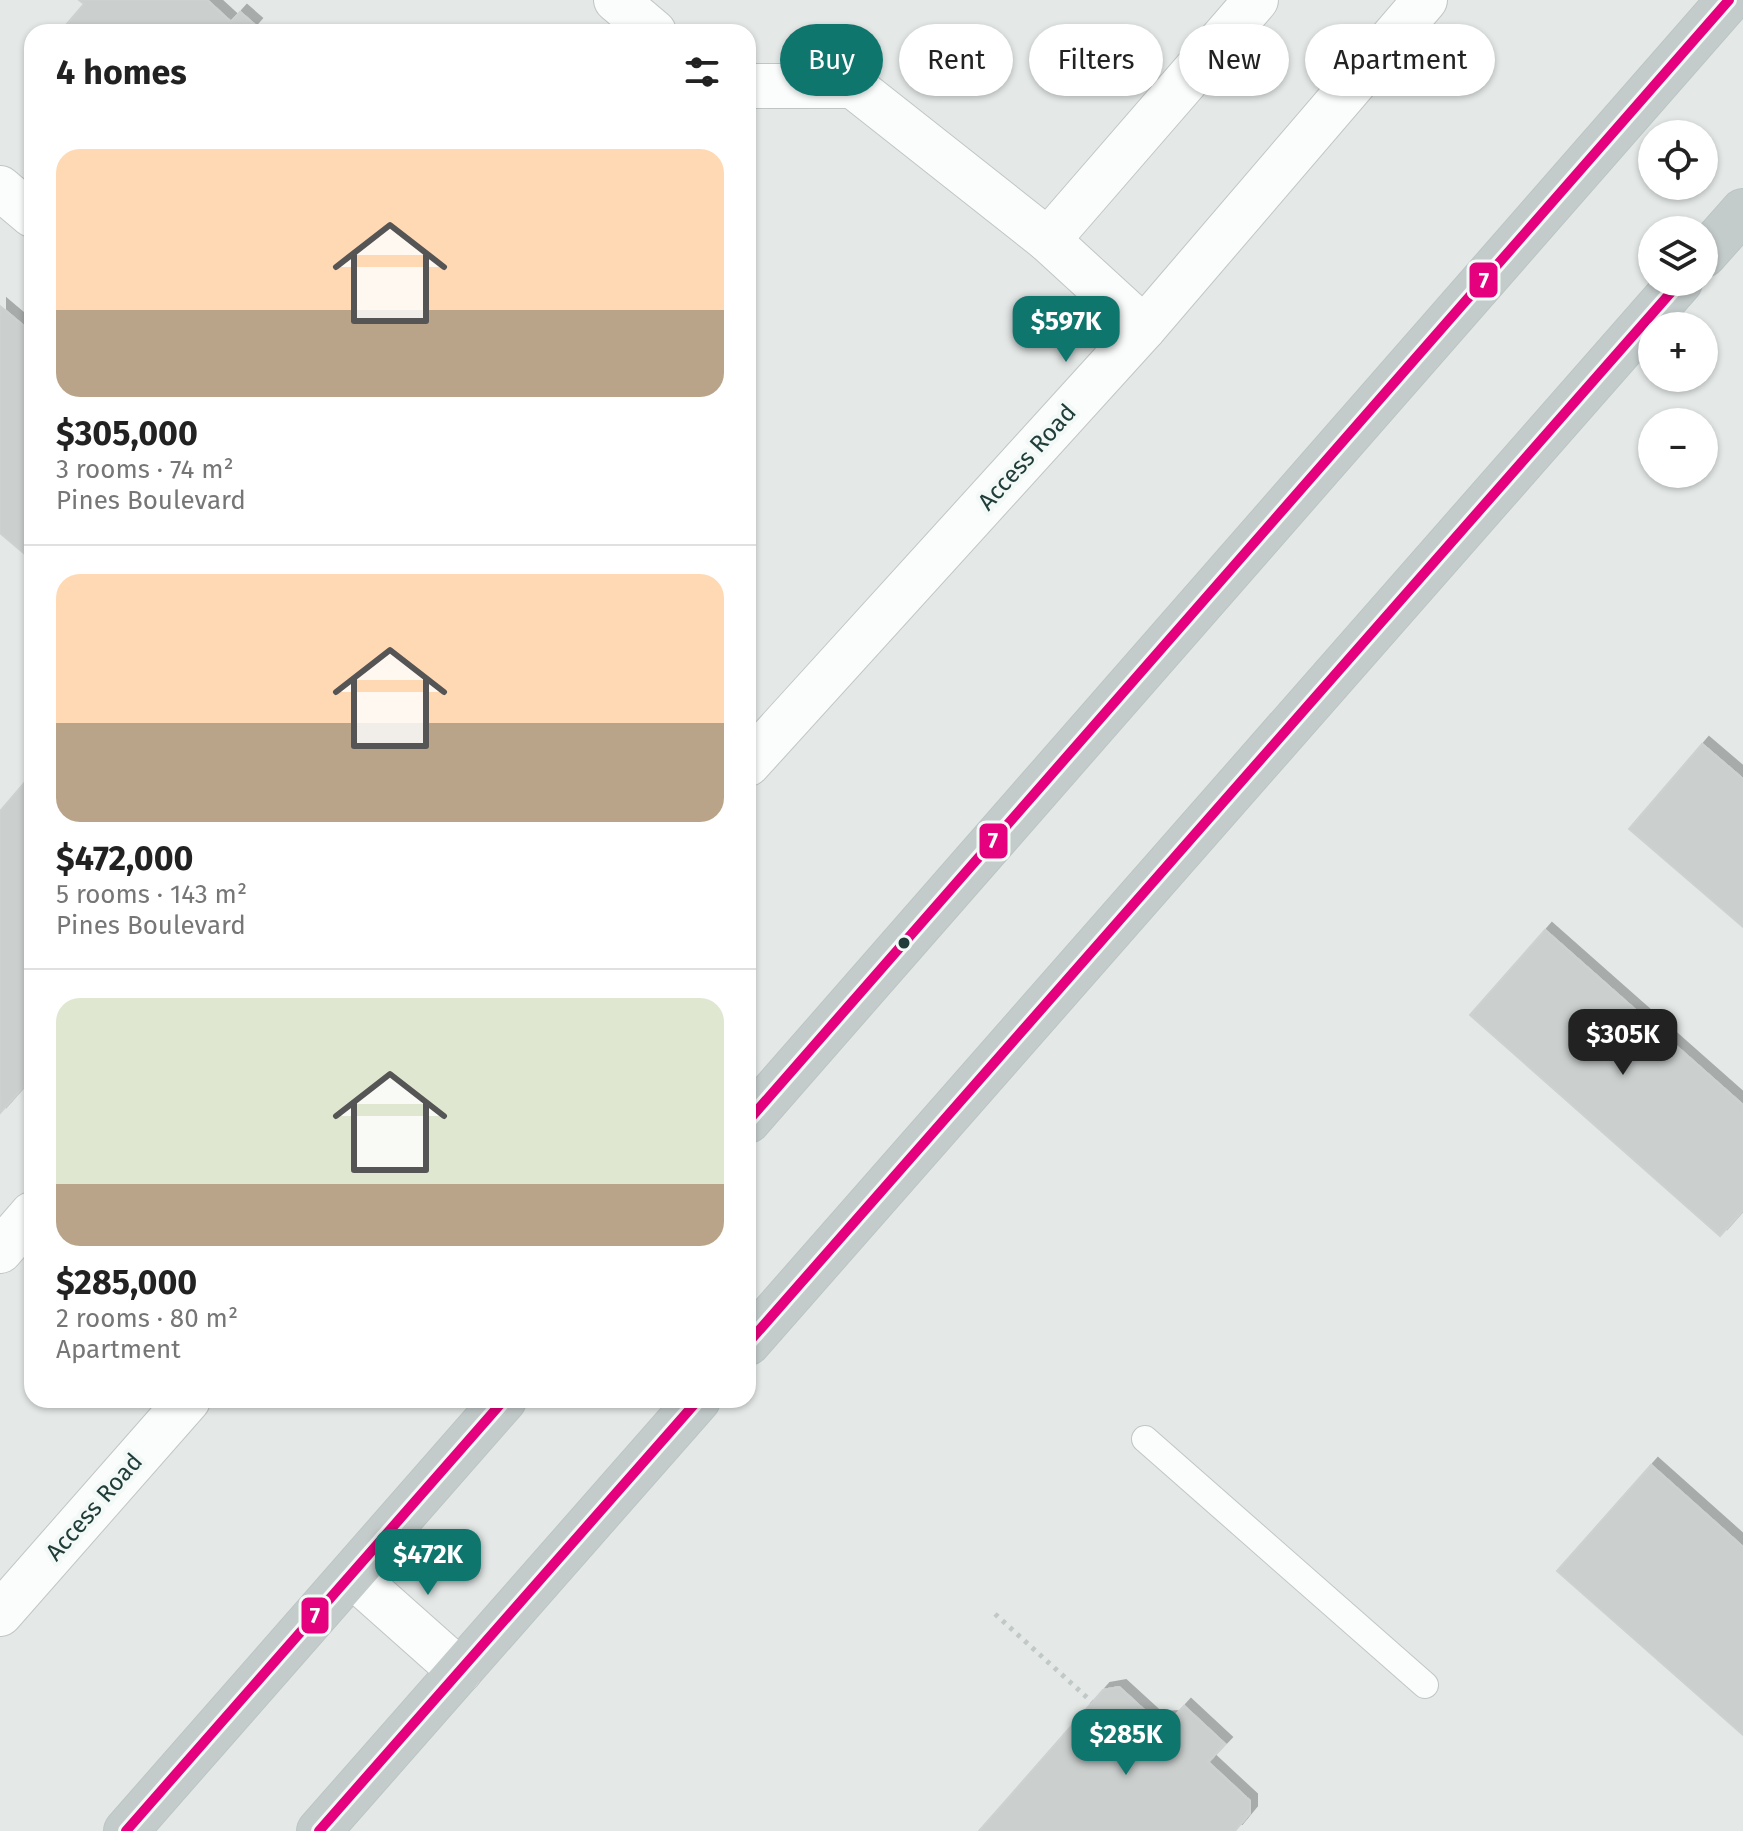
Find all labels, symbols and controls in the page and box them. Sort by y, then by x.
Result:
chip: Buy [780,24,883,96]
chip: Rent [899,24,1013,96]
chip: Filters [1029,24,1163,96]
chip: New [1179,24,1289,96]
chip: Apartment [1305,24,1495,96]
icon: filters [680,50,724,94]
text: 4 homes [56,52,187,93]
map controls [1638,120,1718,488]
button: locate [1638,120,1718,200]
icon: home [318,201,462,345]
button: layers [1638,216,1718,296]
line badge: 7 [1468,261,1499,299]
text: 7 [1479,267,1489,294]
pin: $597K [1010,296,1122,364]
text: $597K [1031,306,1101,337]
button: + [1638,312,1718,392]
street label: Access Road [972,398,1082,516]
button: − [1638,408,1718,488]
text: $305,000 [56,413,198,454]
text: 3 rooms · 74 m² [56,454,234,485]
text: Pines Boulevard [56,485,246,516]
icon: home [318,626,462,770]
line badge: 7 [978,822,1009,860]
text: 7 [988,827,998,854]
text: $472,000 [56,838,193,879]
text: 5 rooms · 143 m² [56,879,247,910]
text: Pines Boulevard [56,910,246,941]
unlabelled marker [896,935,912,951]
pin: $305K [1567,1009,1679,1077]
text: $305K [1586,1019,1660,1050]
icon: home [318,1050,462,1194]
text: $285,000 [56,1262,197,1303]
text: 2 rooms · 80 m² [56,1303,238,1334]
text: Apartment [56,1334,181,1365]
street label: Access Road [40,1448,148,1566]
pin: $472K [372,1529,484,1597]
text: $472K [393,1539,463,1570]
line badge: 7 [300,1596,330,1635]
text: 7 [310,1602,320,1629]
pin: $285K [1070,1709,1182,1777]
text: $285K [1090,1719,1162,1750]

